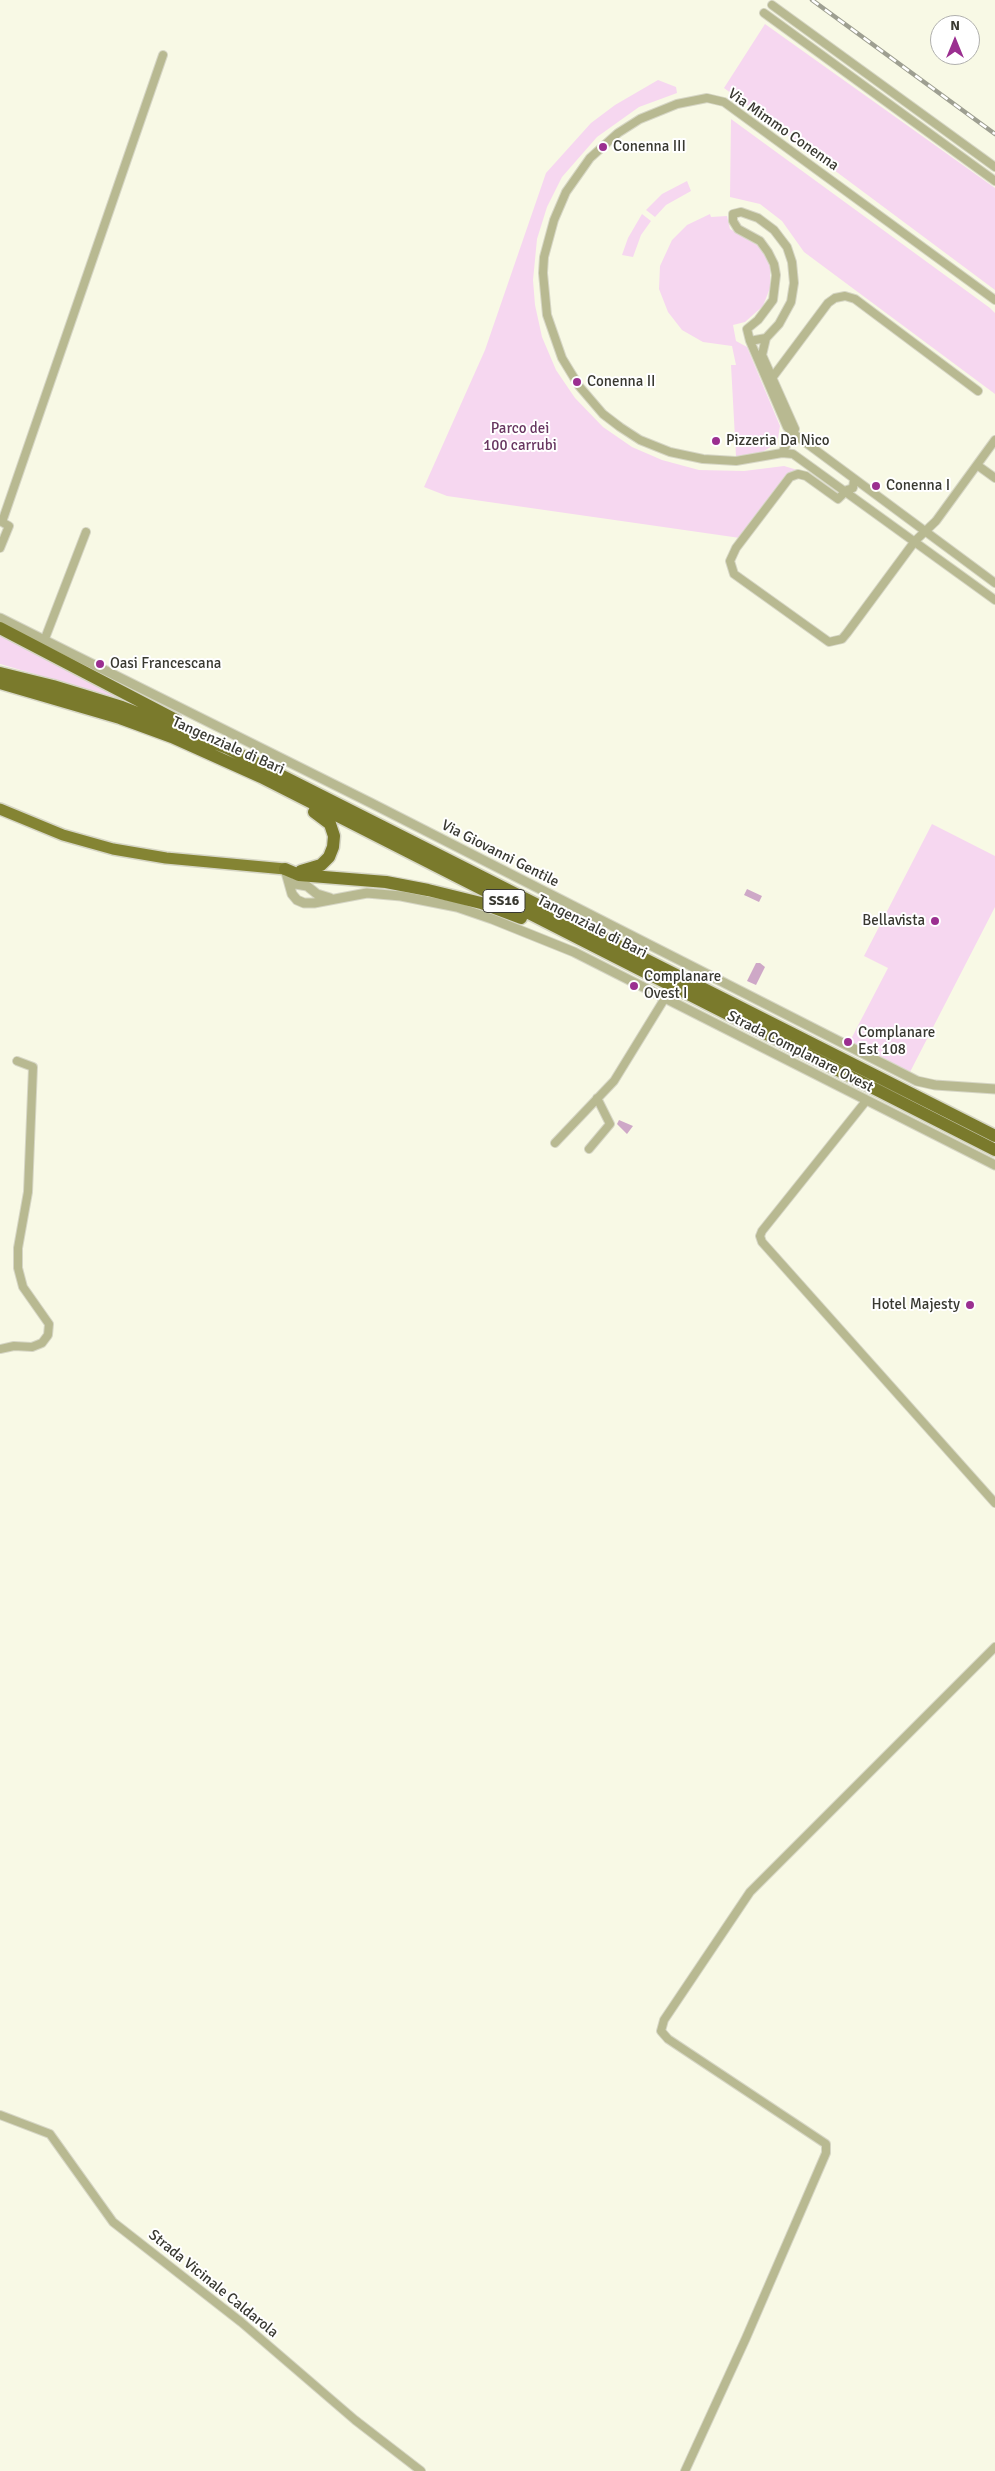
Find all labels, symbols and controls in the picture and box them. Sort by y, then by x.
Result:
north arrow [930,15,980,65]
text: N [950,17,960,34]
street label: Via Mimmo Conenna [724,85,842,175]
place label: Conenna III [613,138,686,156]
marker: Conenna III [597,141,609,153]
place label: Conenna II [587,373,656,391]
marker: Conenna II [571,376,583,388]
park label: Parco dei 100 carrubi [483,420,557,455]
place label: Pizzeria Da Nico [726,432,830,450]
marker: Pizzeria Da Nico [710,435,722,447]
place label: Conenna I [886,477,950,495]
marker: Conenna I [870,480,882,492]
place label: Oasi Francescana [110,655,221,673]
marker: Oasi Francescana [94,658,106,670]
street label: Tangenziale di Bari [169,713,287,779]
street label: Via Giovanni Gentile [438,817,562,891]
road number: SS16 [483,889,525,912]
street label: Tangenziale di Bari [534,892,650,962]
place label: Bellavista [862,912,925,930]
marker: Bellavista [929,915,941,927]
place label: Complanare Ovest I [644,968,721,1003]
marker: Complanare Ovest I [628,980,640,992]
street label: Strada Complanare Ovest [724,1007,876,1097]
place label: Complanare Est 108 [858,1024,935,1059]
marker: Complanare Est 108 [842,1036,854,1048]
place label: Hotel Majesty [872,1296,960,1314]
marker: Hotel Majesty [964,1299,976,1311]
street label: Strada Vicinale Caldarola [145,2226,281,2342]

